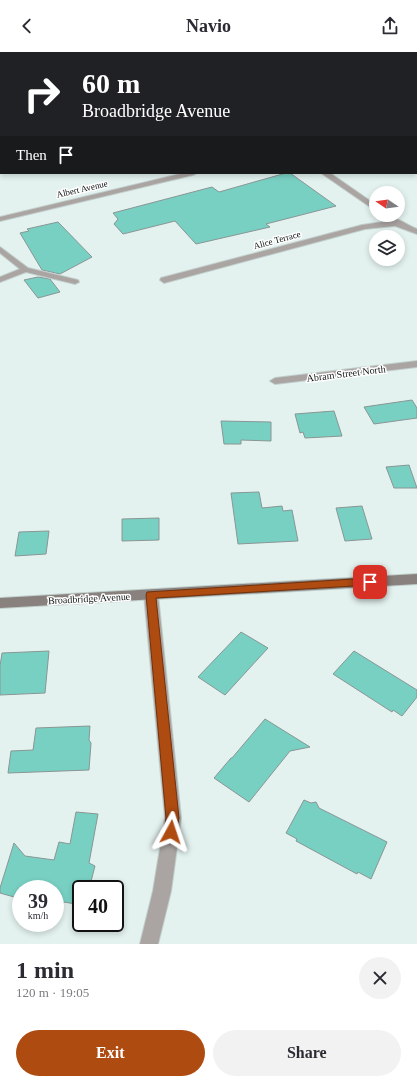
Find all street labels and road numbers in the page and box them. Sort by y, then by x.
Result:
street label: Albert Avenue [56,178,108,200]
street label: Alice Terrace [252,229,302,251]
street label: Abram Street North [306,363,386,384]
street label: Broadbridge Avenue [48,591,131,606]

